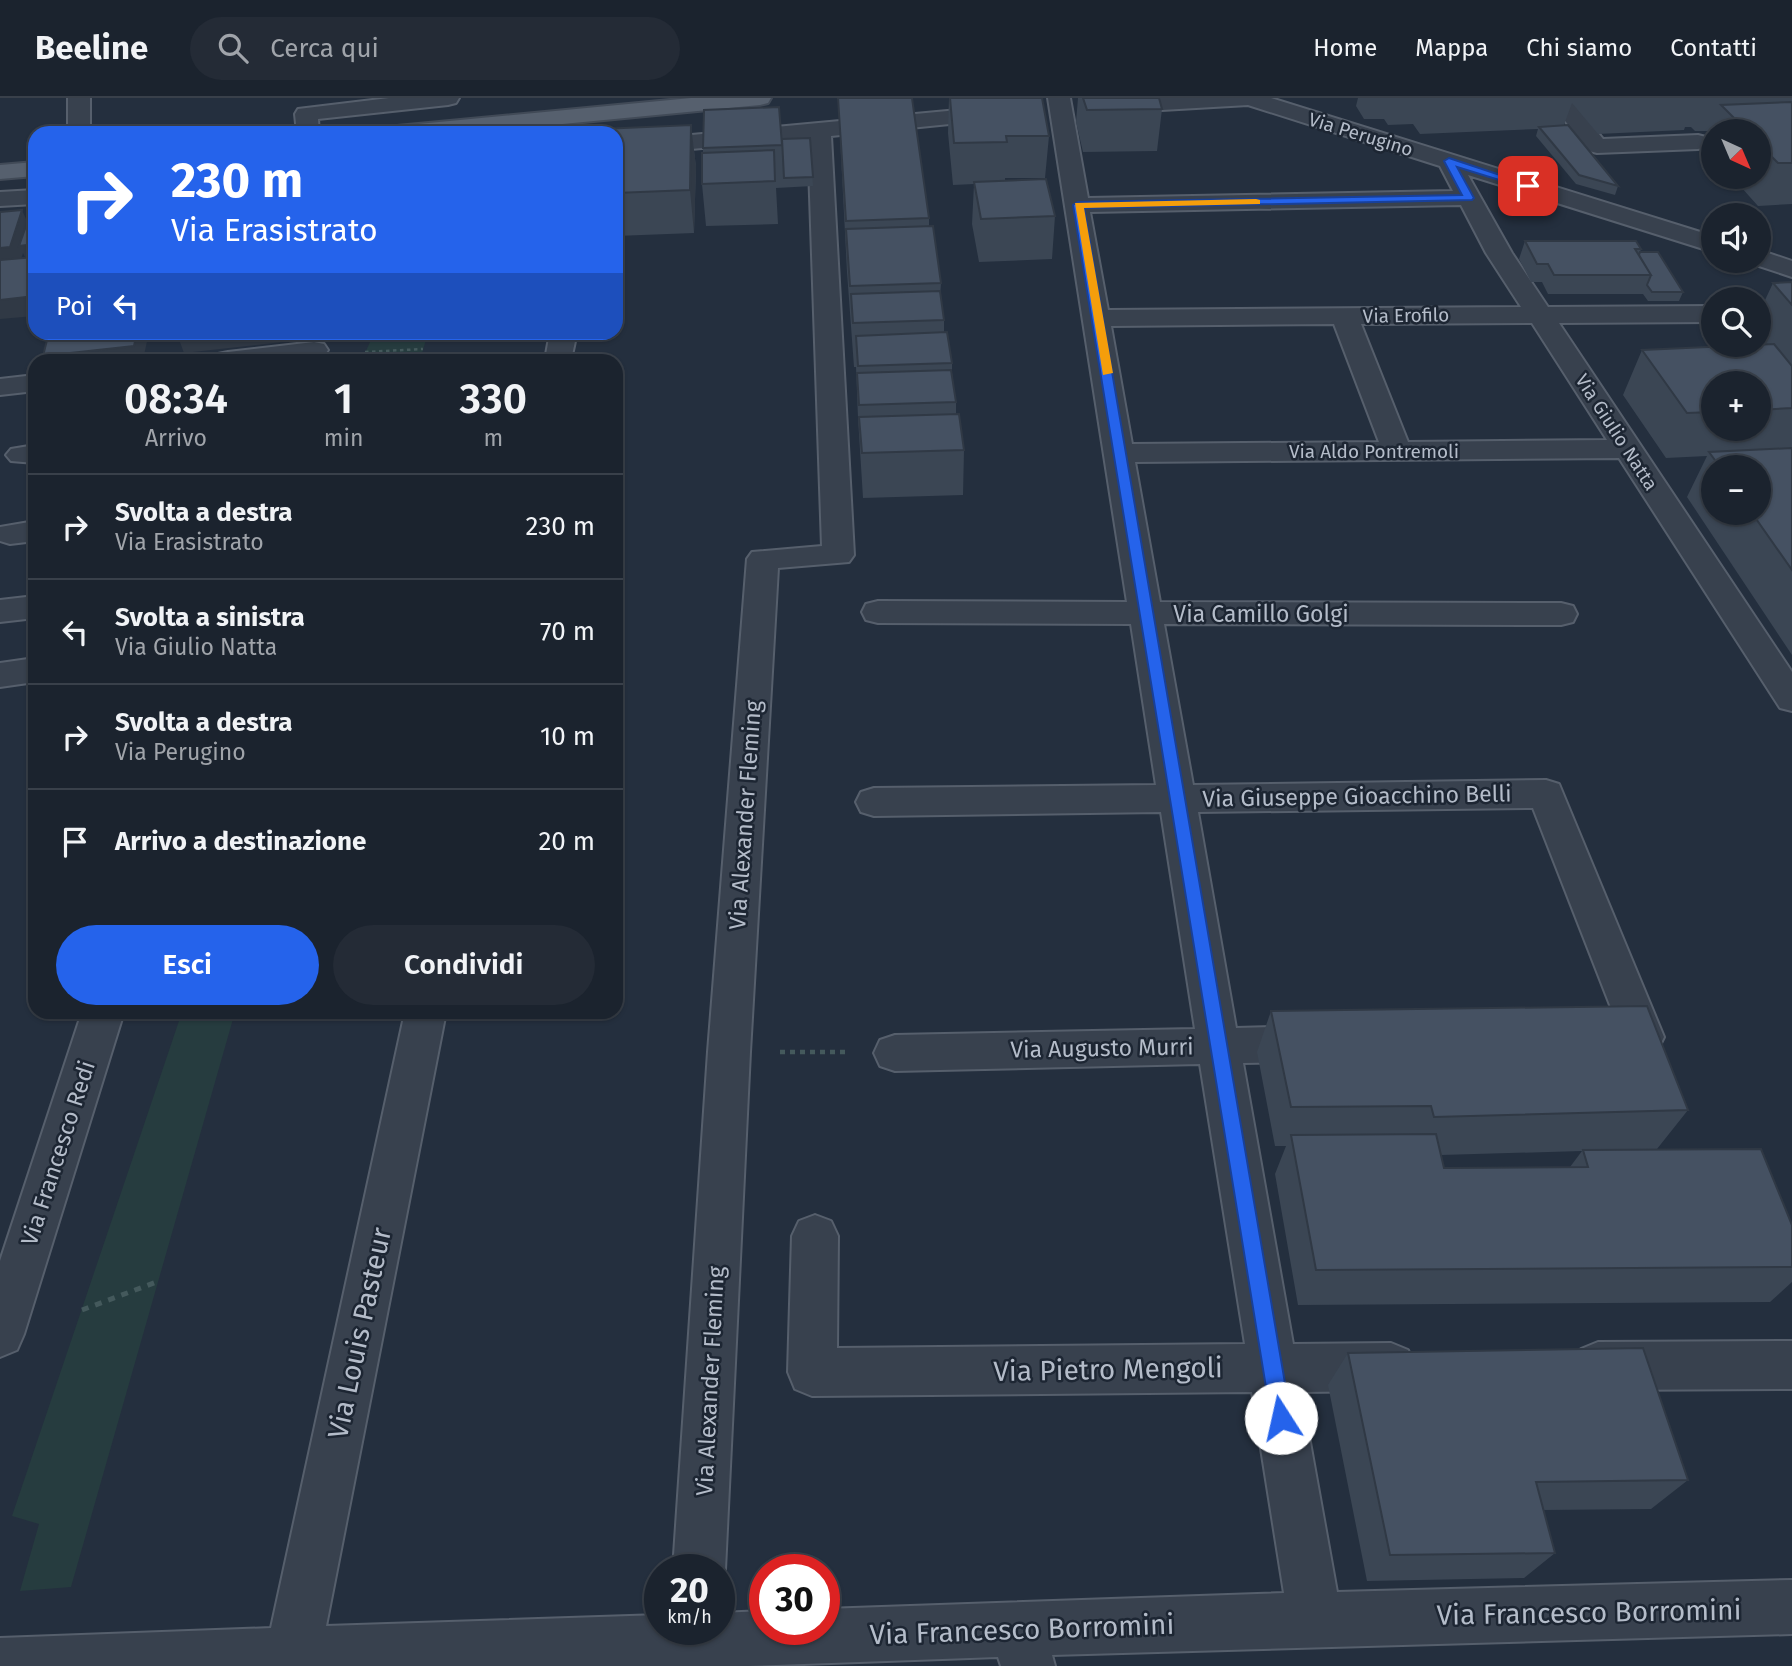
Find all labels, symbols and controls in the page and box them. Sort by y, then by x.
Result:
search box [190,17,680,80]
text: Beeline [35,28,148,68]
icon: search [214,29,252,67]
text: Cerca qui [270,33,379,64]
text: Home [1313,34,1377,62]
text: Mappa [1415,34,1488,62]
text: Chi siamo [1526,34,1632,62]
text: Contatti [1670,34,1757,62]
street label: Via Perugino [1306,108,1416,161]
north arrow [1701,119,1771,189]
map controls [1701,119,1771,525]
text: 230 m [171,151,303,210]
icon: right [56,154,147,245]
pin [1498,156,1558,216]
icon: arrive [1509,167,1547,205]
button: sound [1701,203,1771,273]
text: Via Erasistrato [171,211,378,249]
icon: left [107,287,145,325]
button: search [1701,287,1771,357]
text: Poi [56,291,93,322]
street label: Via Erofilo [1363,303,1450,328]
street label: Via Giulio Natta [1570,370,1663,495]
button: + [1701,371,1771,441]
text: 08:34 [124,374,228,424]
text: 1 [334,374,353,424]
text: 330 [459,374,527,424]
text: Arrivo [145,424,207,452]
text: min [324,424,364,452]
text: m [483,424,503,452]
street label: Via Aldo Pontremoli [1289,440,1459,463]
button: − [1701,455,1771,525]
text: Svolta a destra [115,497,293,528]
icon: right [56,508,94,546]
text: 230 m [526,511,595,542]
text: Via Erasistrato [115,528,264,556]
street label: Via Camillo Golgi [1173,600,1349,628]
text: Svolta a sinistra [115,602,305,633]
icon: left [56,613,94,651]
text: 70 m [540,616,595,647]
text: Via Giulio Natta [115,633,277,661]
street label: Via Alexander Fleming [723,699,767,931]
text: Svolta a destra [115,707,293,738]
icon: right [56,718,94,756]
text: 10 m [540,721,595,752]
text: Via Perugino [115,738,246,766]
street label: Via Giuseppe Gioacchino Belli [1202,779,1512,813]
icon: arrive [56,823,94,861]
text: Arrivo a destinazione [115,826,366,857]
text: 20 m [538,826,595,857]
button: Esci [56,925,319,1005]
button: Condividi [333,925,595,1005]
street label: Via Augusto Murri [1010,1032,1194,1064]
street label: Via Francesco Redi [15,1057,101,1249]
street label: Via Louis Pasteur [321,1224,398,1442]
street label: Via Alexander Fleming [690,1265,730,1497]
street label: Via Pietro Mengoli [993,1351,1223,1388]
position arrow [1244,1381,1318,1455]
speed limit sign: 30 [749,1554,840,1645]
text: 20 [670,1569,709,1611]
street label: Via Francesco Borromini [1436,1593,1742,1632]
text: km/h [667,1606,712,1628]
street label: Via Francesco Borromini [869,1608,1175,1651]

